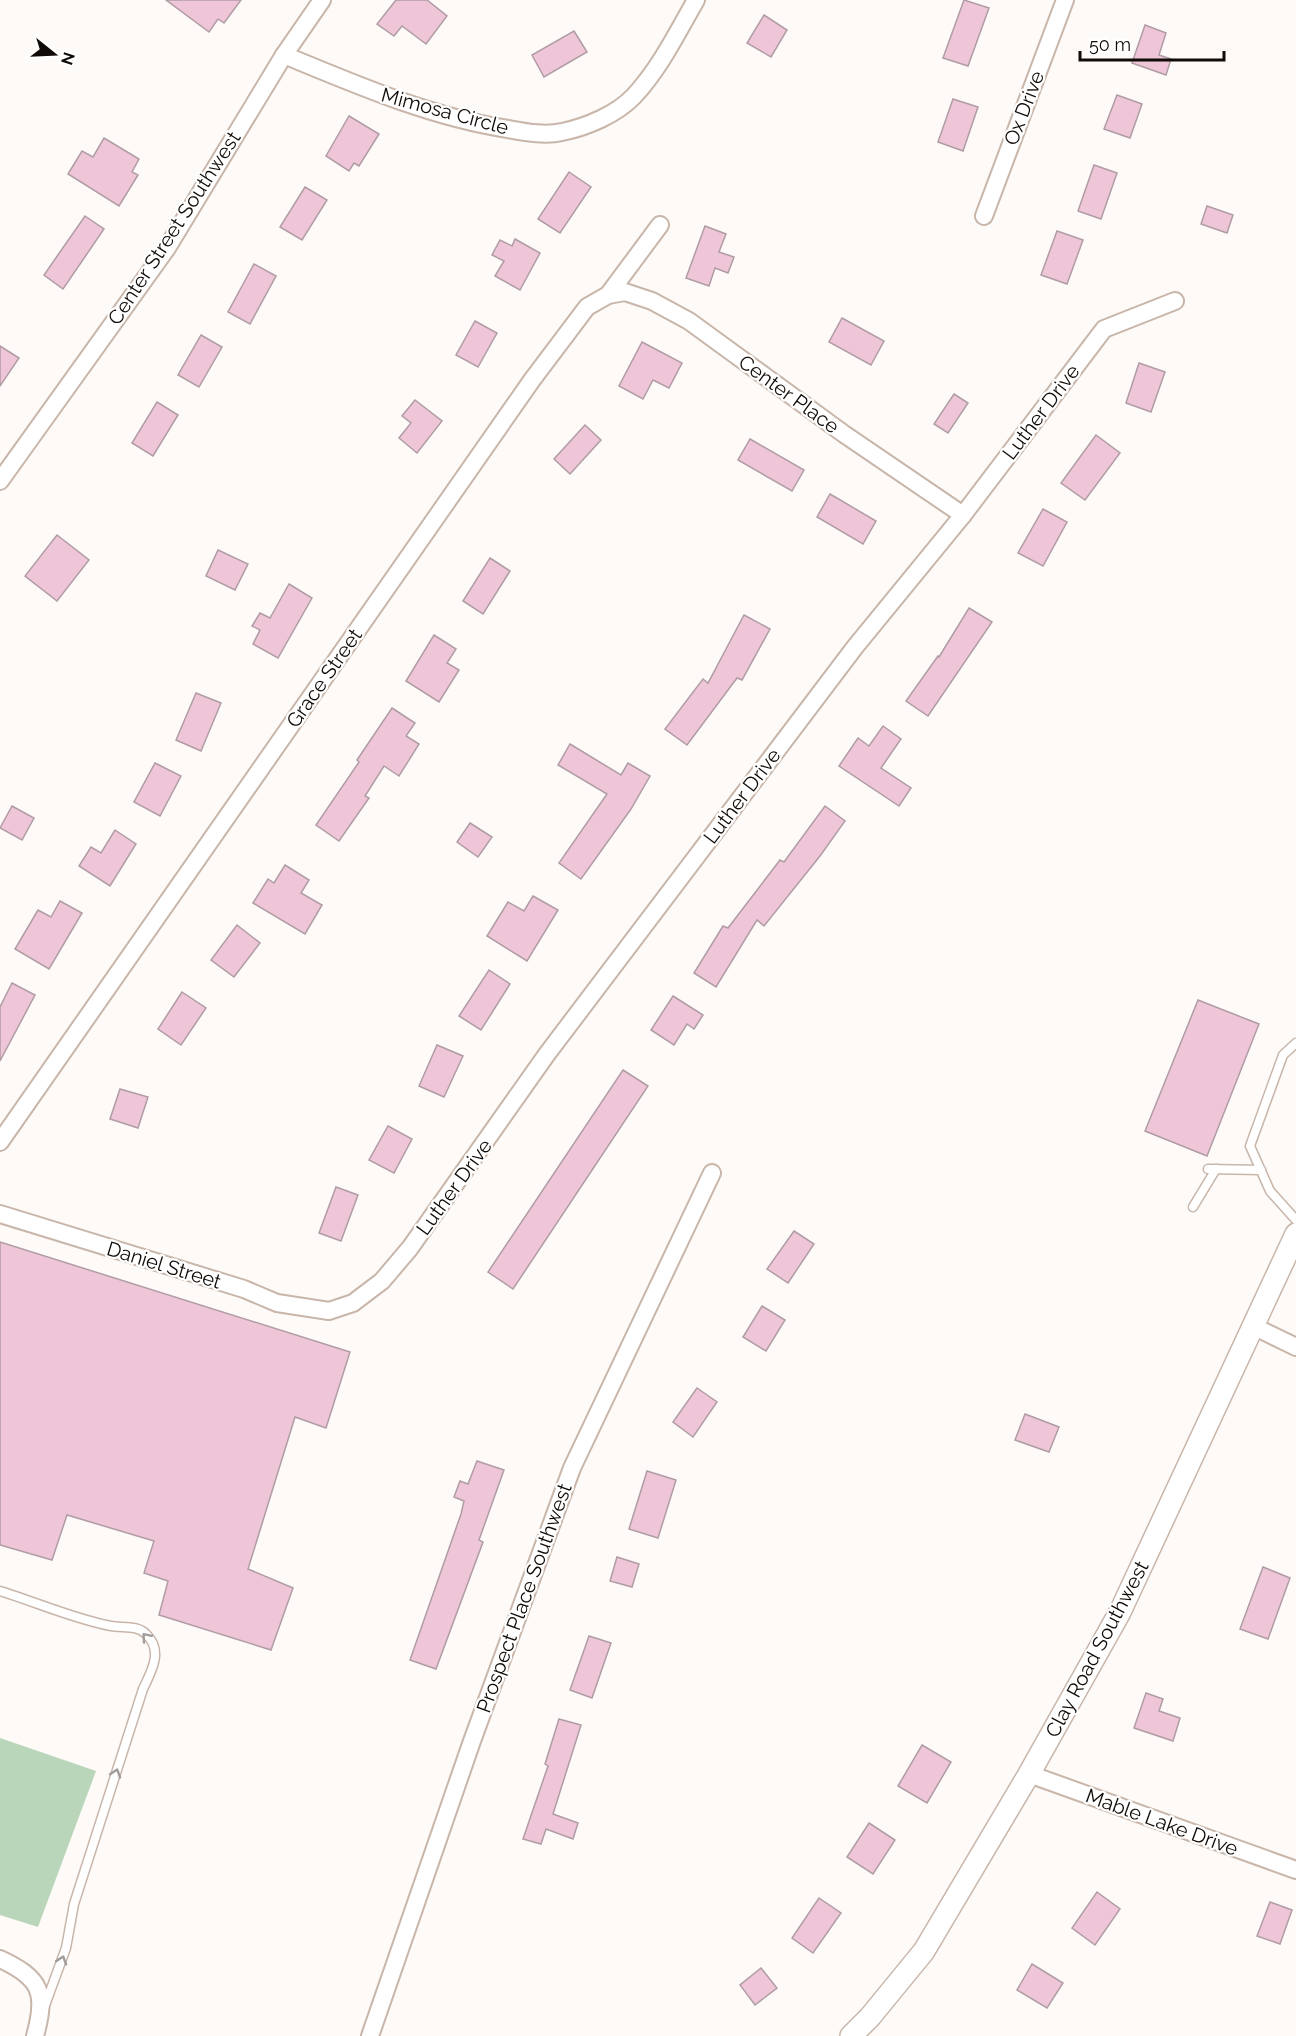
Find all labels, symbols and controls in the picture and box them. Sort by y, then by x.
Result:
north arrow [24,24,84,84]
scale bar [1080,24,1224,62]
text: 50 m [1089,34,1131,55]
text: N [57,50,79,67]
street label: Ox Drive [999,67,1049,149]
street label: Mimosa Circle [379,82,512,140]
street label: Center Street Southwest [103,127,246,329]
street label: Center Place [734,350,844,439]
street label: Luther Drive [997,359,1085,464]
street label: Grace Street [281,624,367,732]
street label: Luther Drive [698,743,786,848]
street label: Luther Drive [411,1134,497,1240]
street label: Daniel Street [104,1236,224,1294]
street label: Prospect Place Southwest [471,1480,577,1716]
street label: Clay Road Southwest [1040,1556,1154,1741]
one-way arrow [142,1634,153,1644]
one-way arrow [109,1768,121,1779]
street label: Mable Lake Drive [1083,1783,1242,1861]
one-way arrow [55,1955,67,1966]

